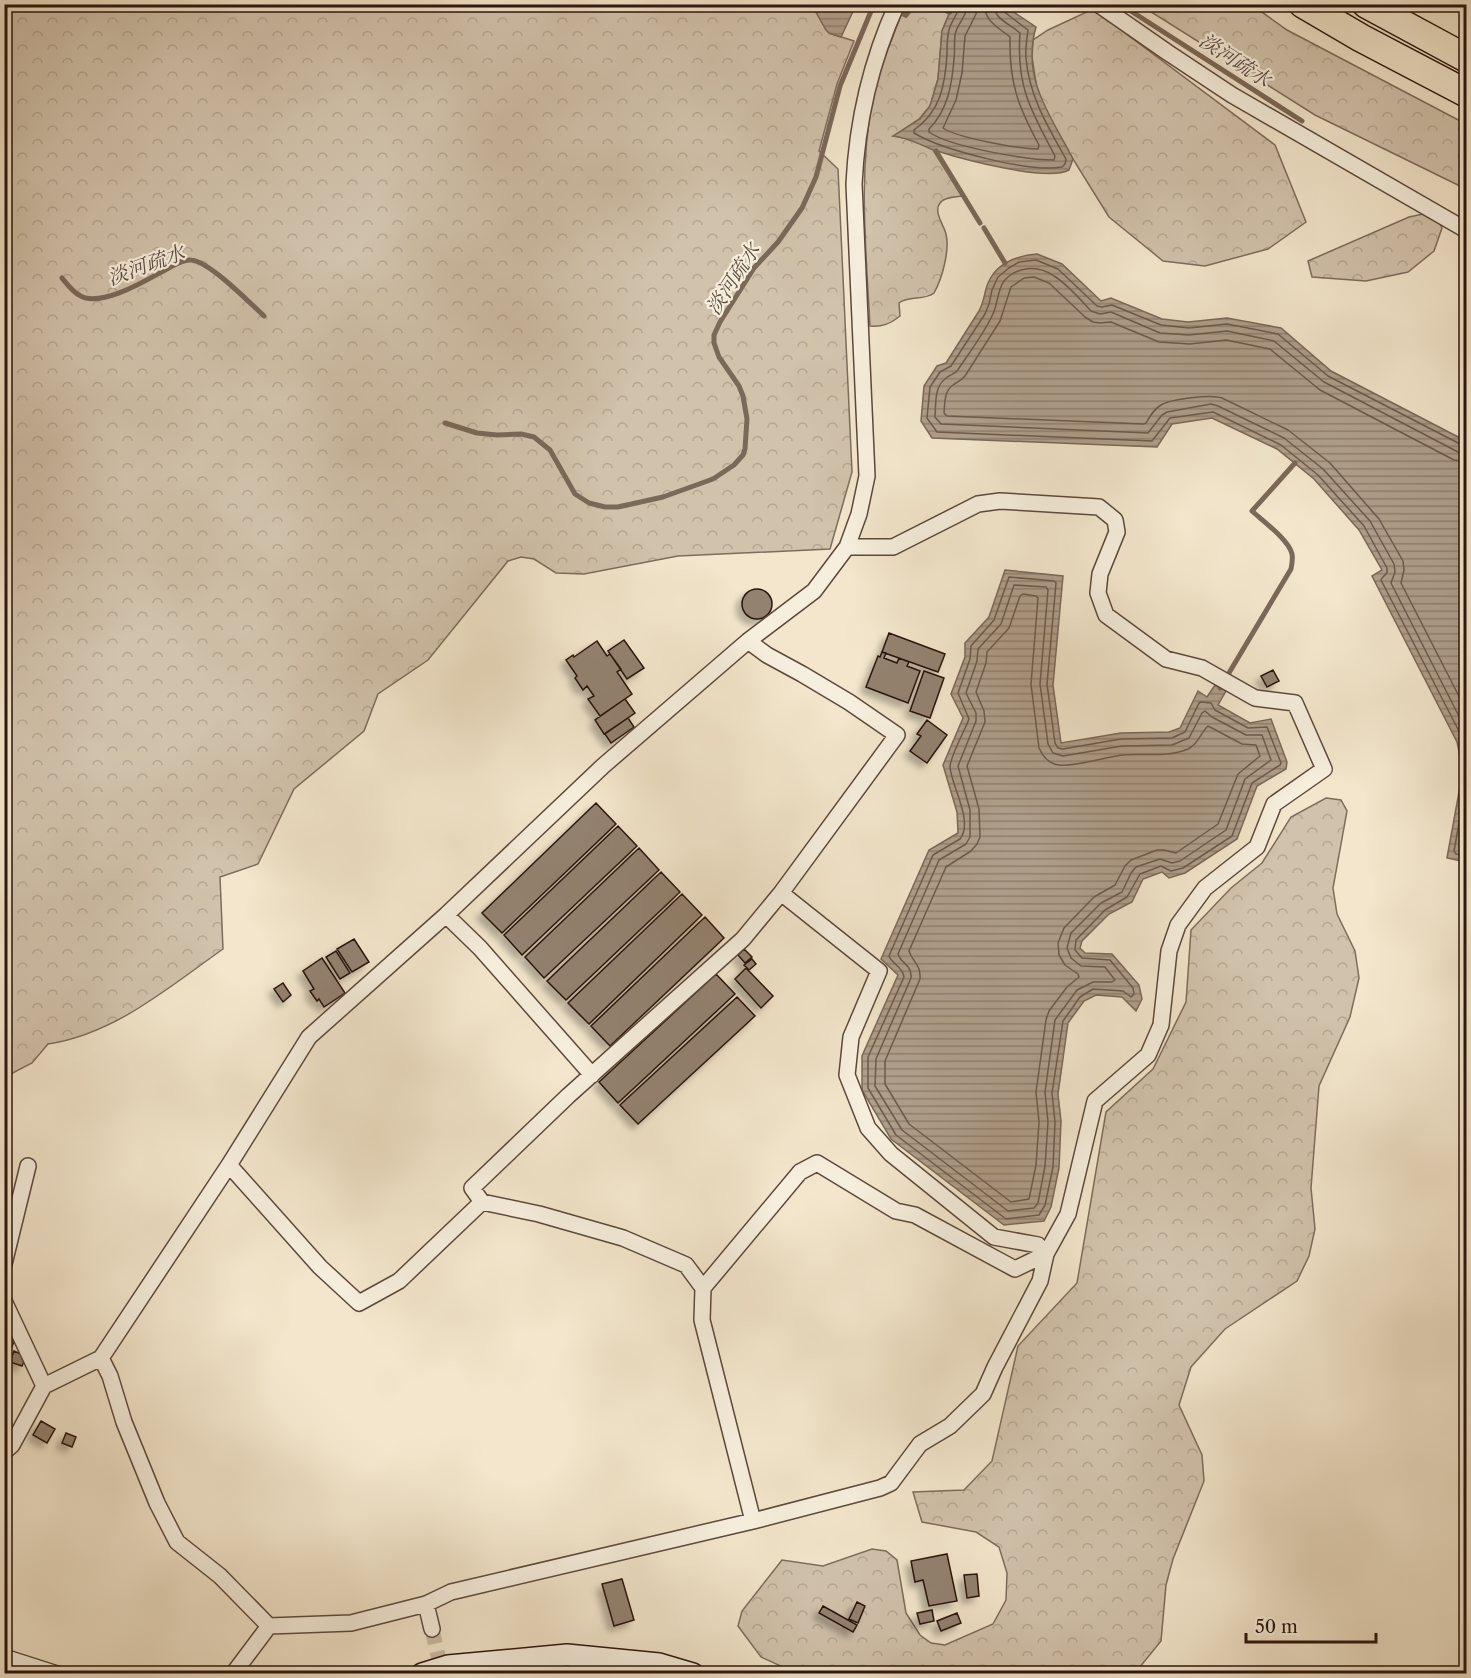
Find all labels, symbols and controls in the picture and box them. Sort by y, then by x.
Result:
water label: 淡河疏水 [1195,28,1277,93]
water label: 淡河疏水 [701,237,766,319]
water label: 淡河疏水 [104,239,190,290]
scale bar [1246,1606,1376,1644]
text: 50 m [1255,1616,1298,1638]

